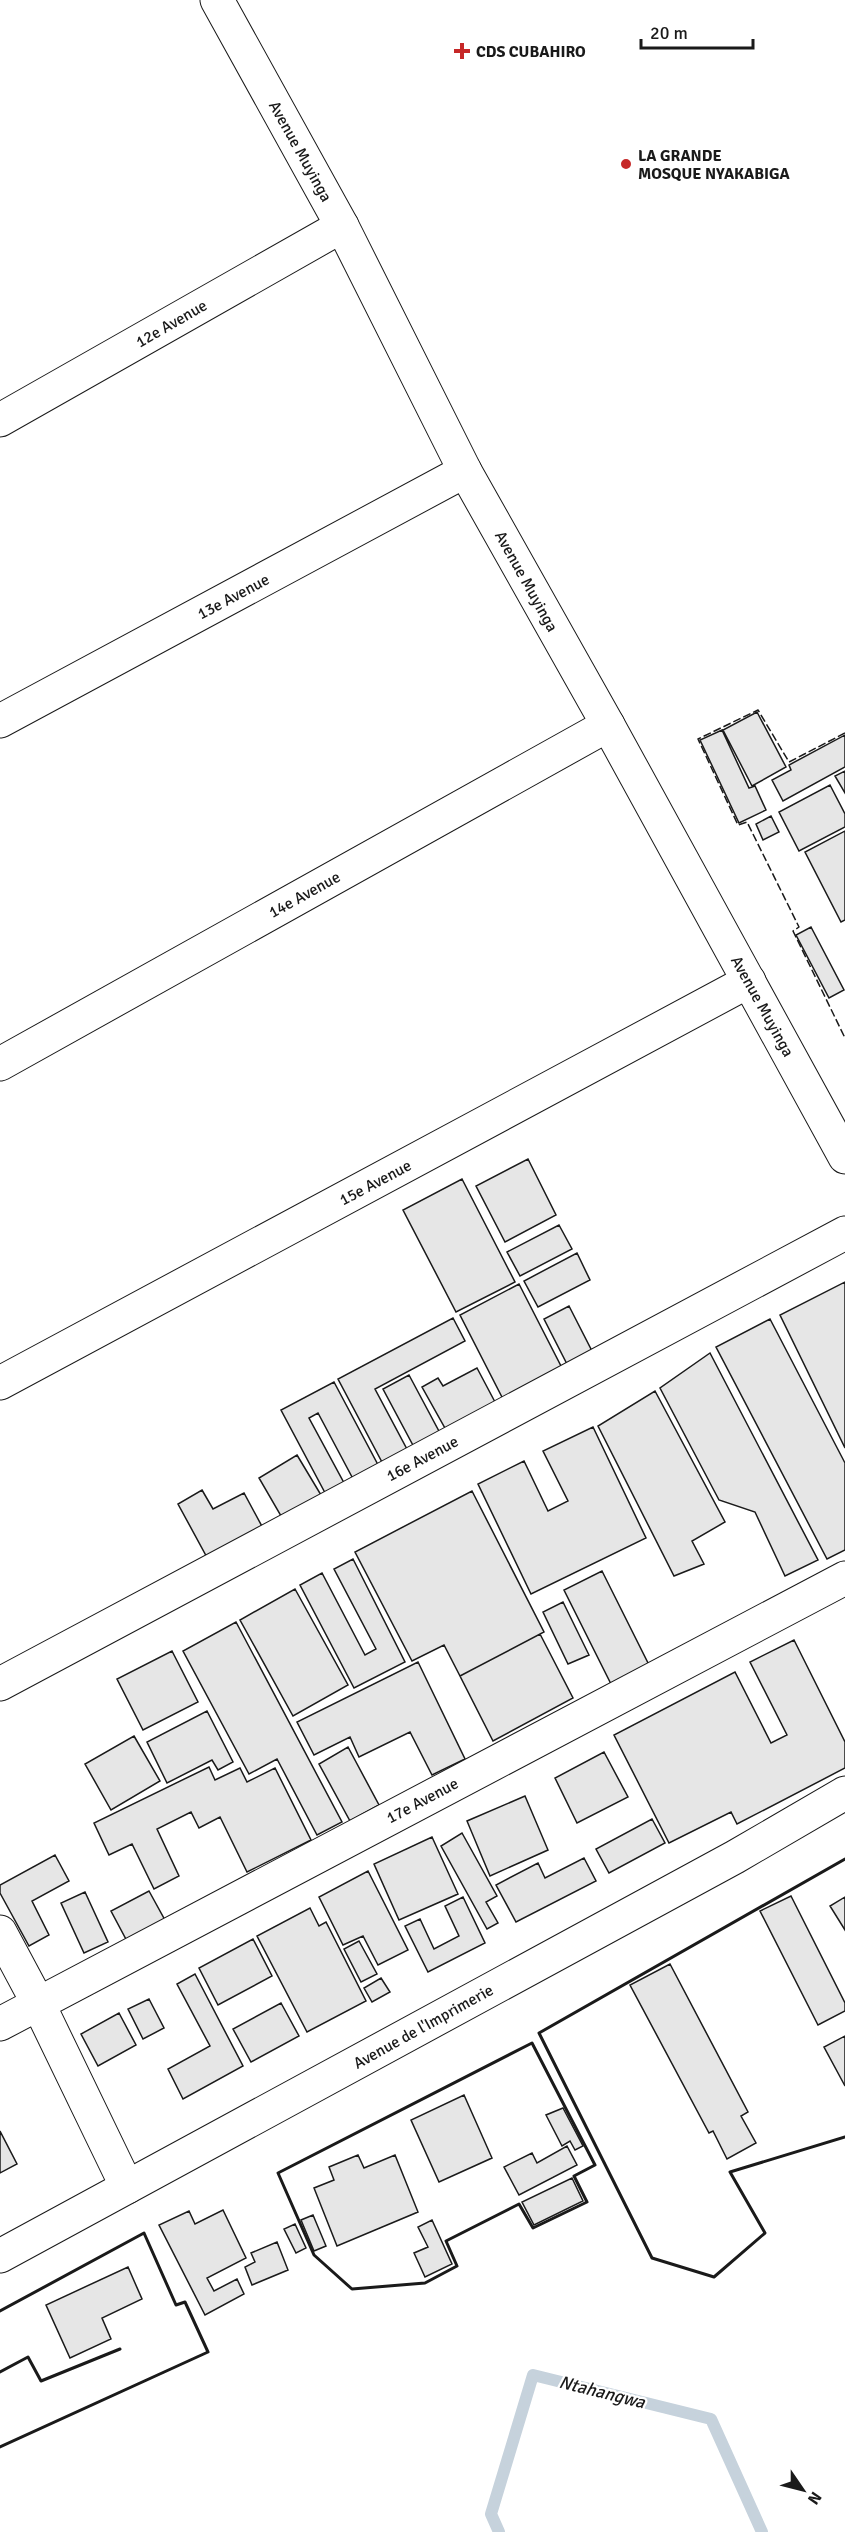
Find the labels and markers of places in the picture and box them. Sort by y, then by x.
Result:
marker: CDS CUBAHIRO [453,42,471,60]
place label: CDS CUBAHIRO [476,42,586,62]
place label: LA GRANDE MOSQUE NYAKABIGA [638,146,791,184]
marker: LA GRANDE MOSQUE NYAKABIGA [619,157,633,171]

